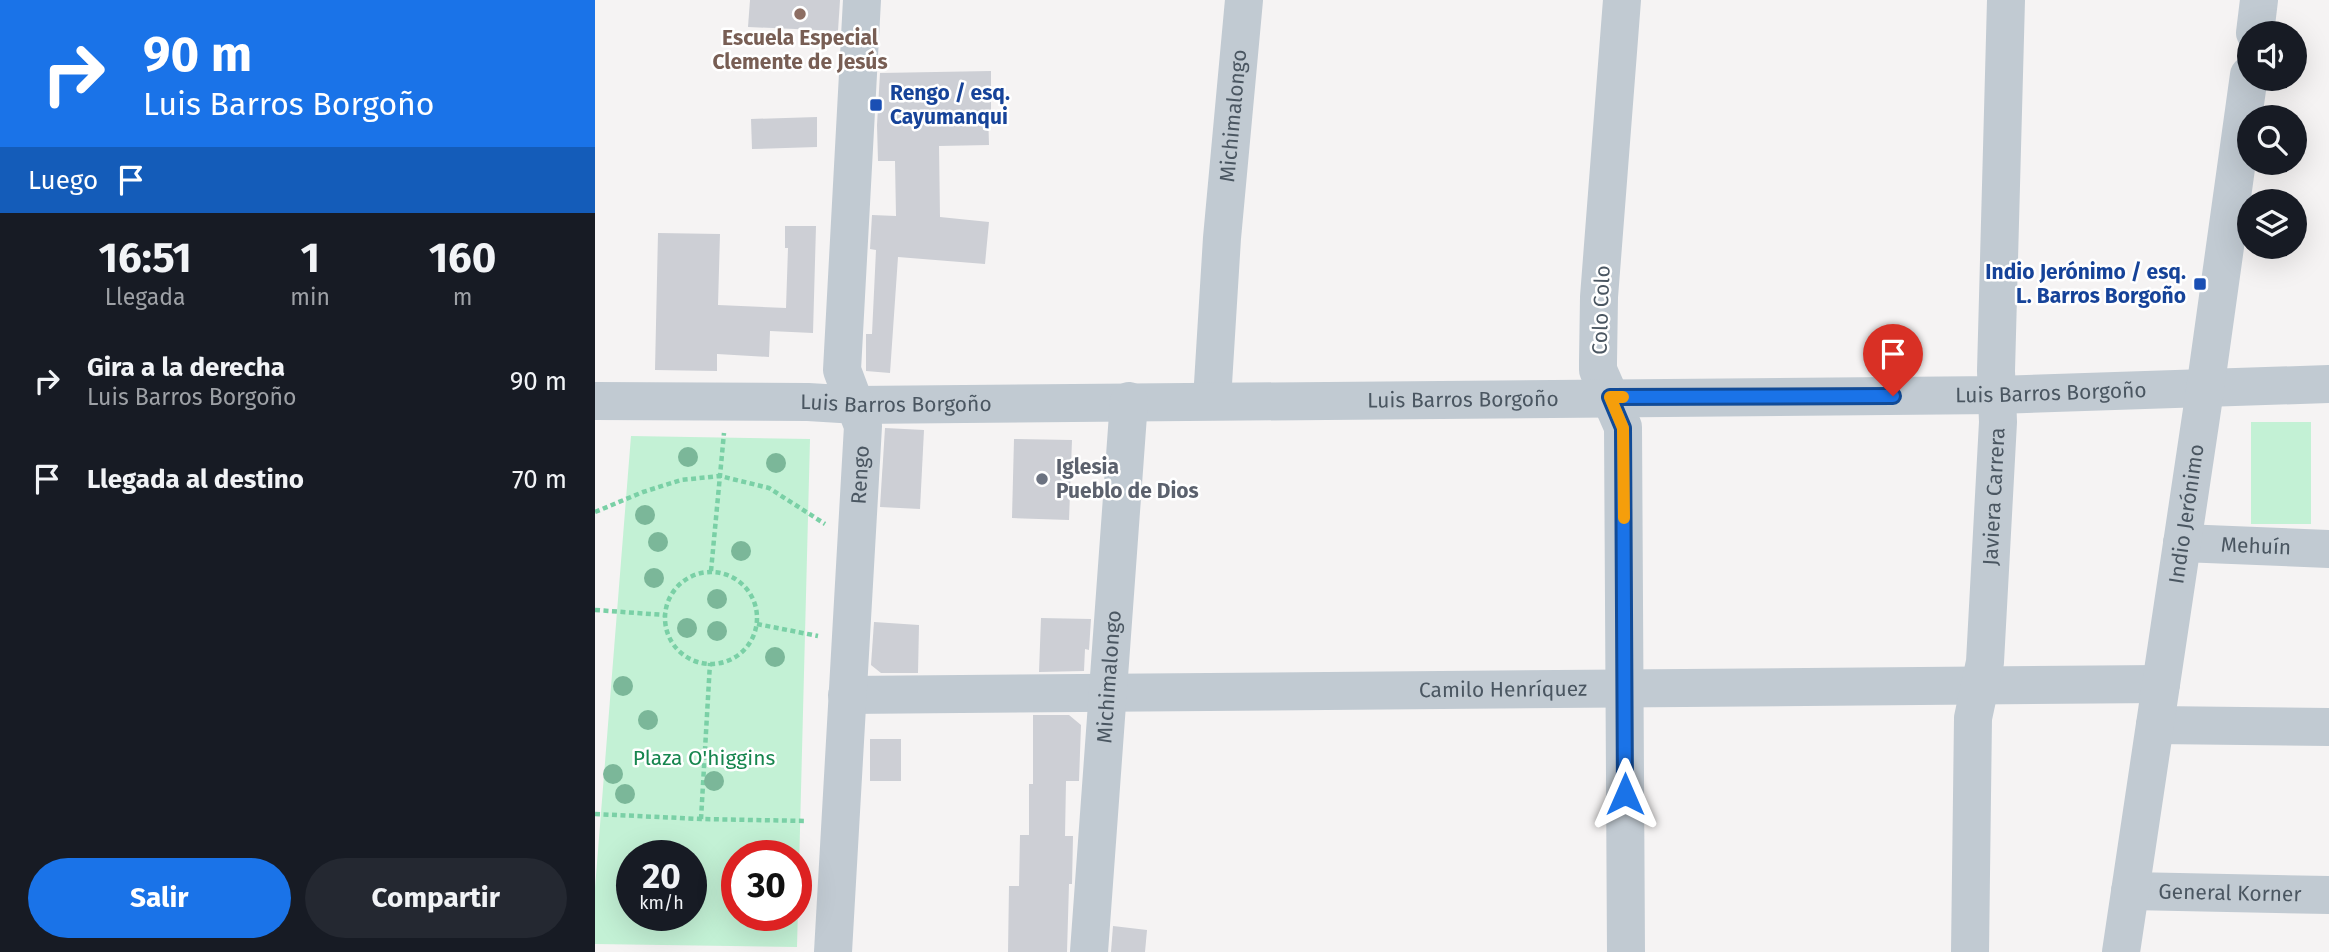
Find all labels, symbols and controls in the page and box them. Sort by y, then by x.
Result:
marker: Escuela Especial Clemente de Jesús [792,6,808,22]
map controls [2237,21,2307,259]
button: sound [2237,21,2307,91]
text: 90 m [143,25,252,84]
place label: Escuela Especial Clemente de Jesús [712,25,888,75]
icon: right [28,28,119,119]
street label: Michimalongo [1214,48,1252,183]
place label: Rengo / esq. Cayumanqui [890,80,1010,130]
text: Luis Barros Borgoño [143,85,435,123]
marker: Rengo / esq. Cayumanqui [868,97,884,113]
button: search [2237,105,2307,175]
icon: arrive [112,161,150,199]
text: Luego [28,165,98,196]
button: layers [2237,189,2307,259]
text: 16:51 [99,233,192,283]
text: 1 [300,233,320,283]
text: 160 [429,233,496,283]
place label: Indio Jerónimo / esq. L. Barros Borgoño [1985,259,2186,309]
street label: Colo Colo [1586,265,1616,355]
marker: Indio Jerónimo / esq. L. Barros Borgoño [2192,276,2208,292]
text: Llegada [105,283,186,311]
text: min [290,283,330,311]
text: m [453,283,472,311]
pin [1863,324,1923,396]
icon: arrive [1874,335,1912,373]
text: Gira a la derecha [87,352,285,383]
icon: right [28,362,66,400]
text: 90 m [510,366,567,397]
street label: Luis Barros Borgoño [1955,377,2147,408]
text: Luis Barros Borgoño [87,383,297,411]
street label: Luis Barros Borgoño [1367,386,1559,414]
street label: Luis Barros Borgoño [800,389,992,418]
street label: Javiera Carrera [1977,427,2011,566]
street label: Indio Jerónimo [2163,442,2210,586]
street label: Rengo [846,445,875,505]
place label: Iglesia Pueblo de Dios [1056,454,1199,504]
icon: arrive [28,460,66,498]
text: Llegada al destino [87,464,304,495]
text: 70 m [512,464,567,495]
marker: Iglesia Pueblo de Dios [1034,471,1050,487]
street label: Mehuín [2220,532,2292,560]
street label: Michimalongo [1091,609,1127,744]
street label: Camilo Henríquez [1419,676,1587,703]
park label: Plaza O'higgins [633,745,775,771]
position arrow [1588,757,1662,831]
speed limit sign: 30 [721,840,812,931]
text: 20 [642,855,681,897]
button: Salir [28,858,291,938]
button: Compartir [305,858,567,938]
street label: General Korner [2158,879,2302,907]
text: km/h [639,892,684,914]

